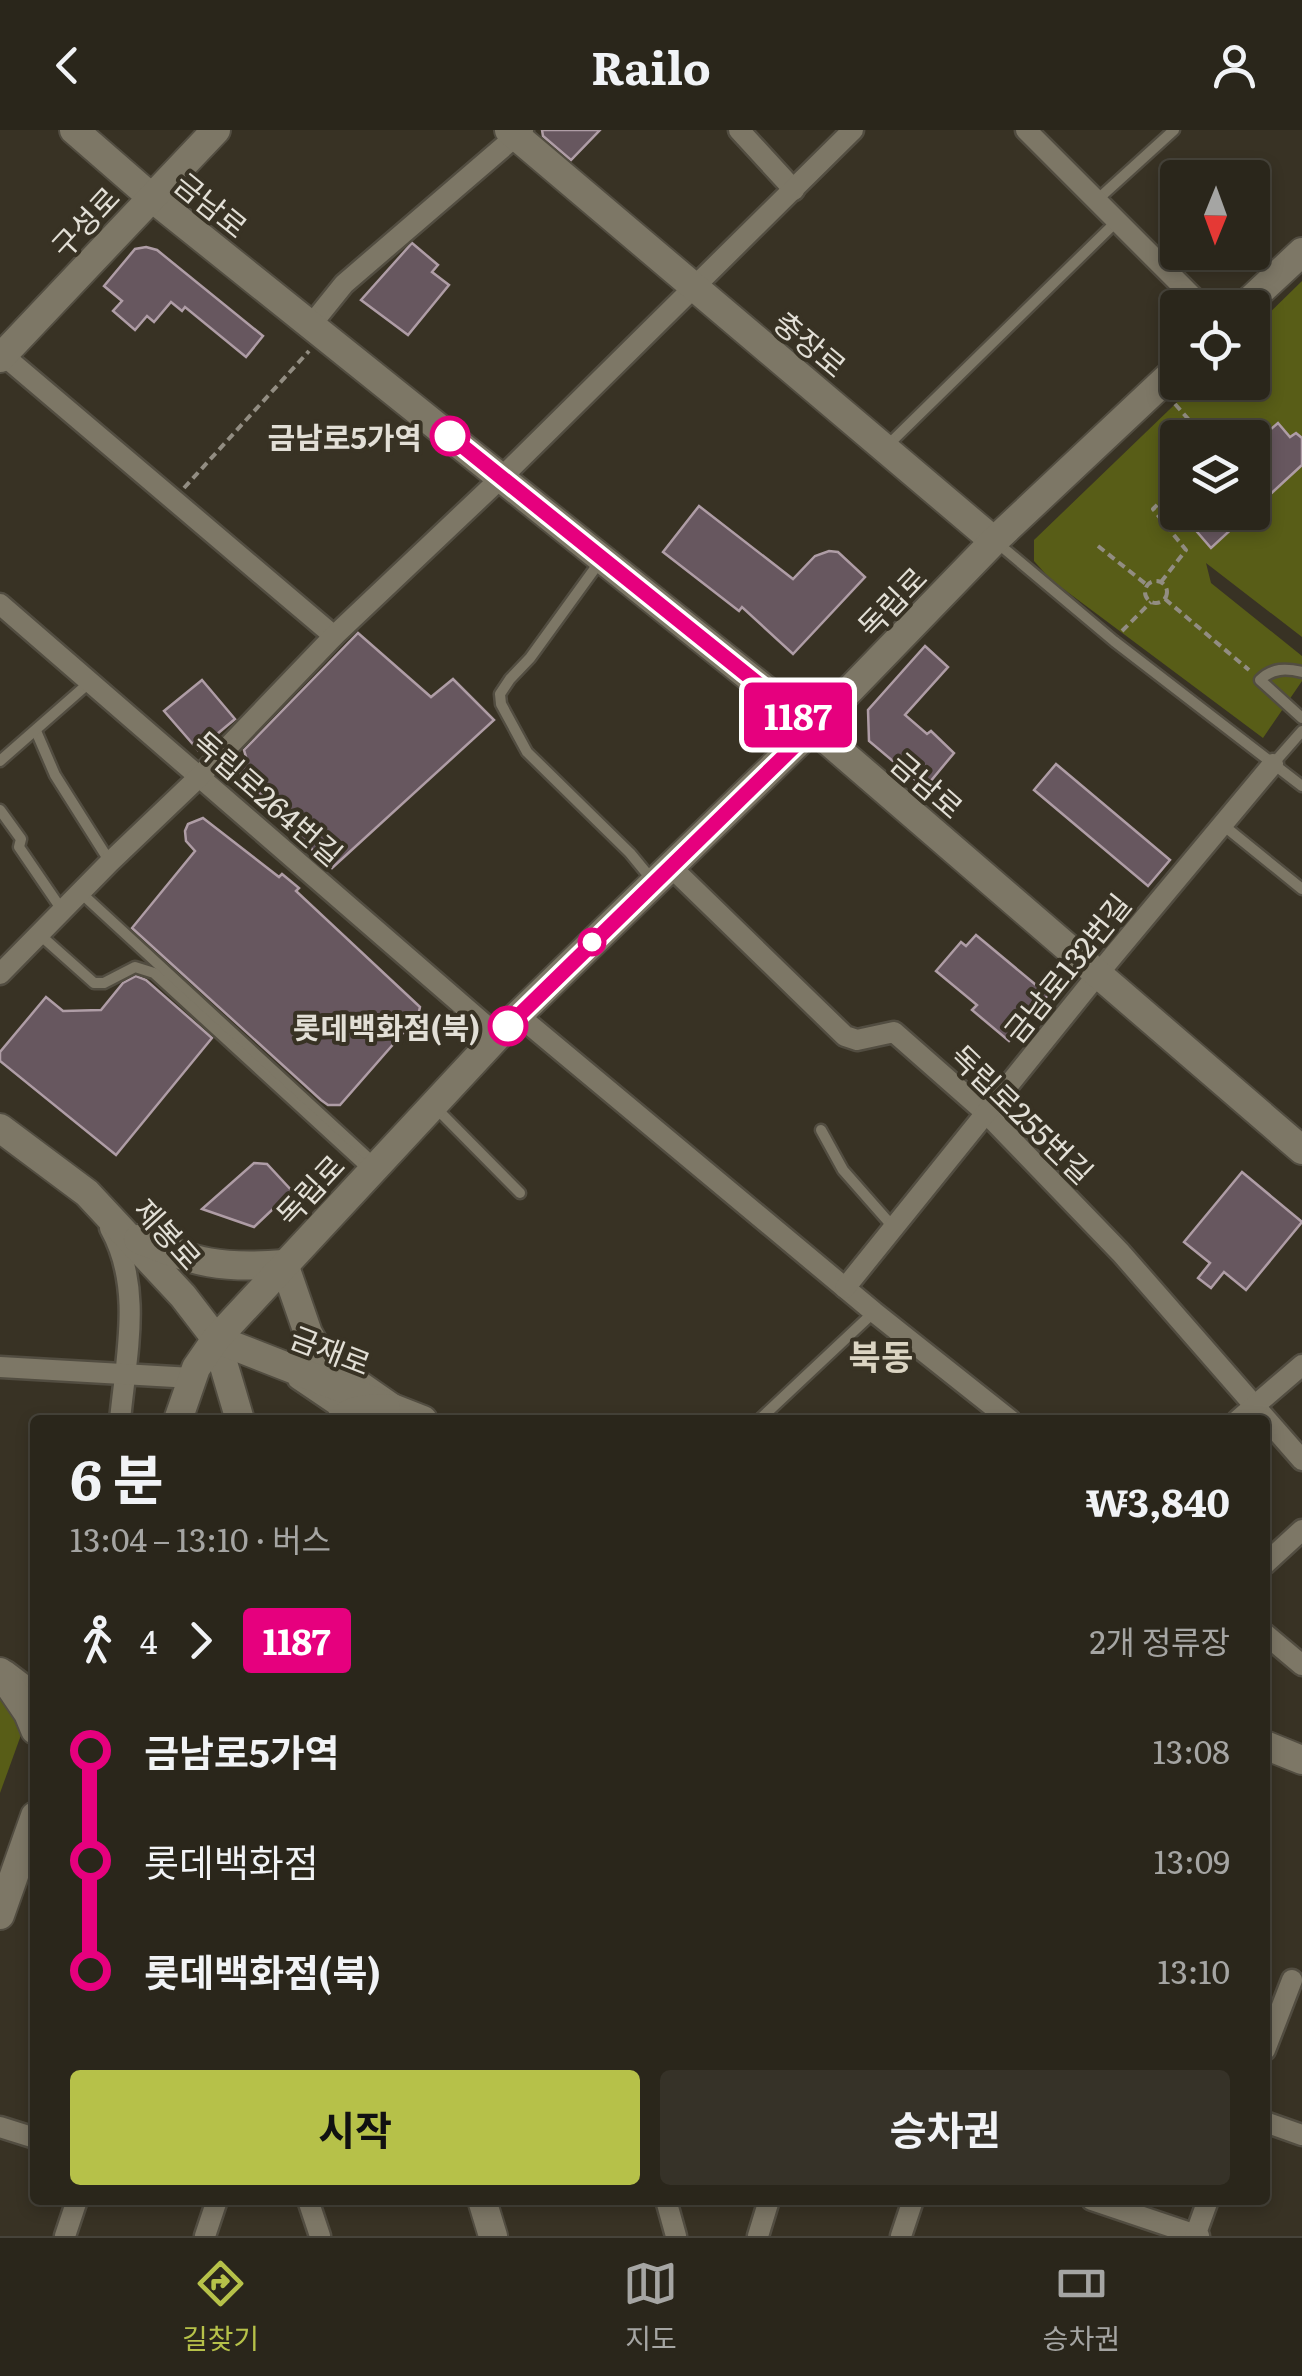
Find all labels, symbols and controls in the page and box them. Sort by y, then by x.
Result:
text: Railo [591,32,711,99]
icon: back [40,38,95,93]
icon: person [1207,38,1262,93]
north arrow [1160,160,1270,270]
map controls [1160,160,1270,530]
street label: 금남로 [166,161,258,247]
street label: 구성로 [40,176,128,266]
button: locate [1160,290,1270,400]
street label: 충장로 [765,300,857,386]
place label: 금남로5가역 [268,414,422,458]
marker: 금남로5가역 [431,417,469,455]
button: layers [1160,420,1270,530]
street label: 독립로 [846,556,936,646]
line badge: 1187 [728,682,868,748]
text: 1187 [764,689,832,741]
street label: 독립로264번길 [184,719,354,875]
street label: 금남로 [882,740,974,828]
street label: 금남로132번길 [992,883,1140,1051]
unlabelled marker [579,929,605,955]
place label: 롯데백화점(북) [293,1004,480,1048]
marker: 롯데백화점(북) [489,1007,527,1045]
street label: 독립로255번길 [942,1033,1104,1193]
street label: 독립로 [265,1144,353,1234]
street label: 제봉로 [125,1188,213,1278]
street label: 금재로 [284,1314,378,1384]
district label: 북동 [849,1329,913,1381]
text: 6 분 [70,1435,164,1517]
text: ₩3,840 [1086,1472,1230,1529]
text: 13:04 – 13:10 · 버스 [70,1514,331,1562]
icon: walk [70,1613,125,1668]
icon: forward [173,1613,228,1668]
text: 1187 [263,1614,331,1666]
text: 4 [140,1616,158,1664]
text: 2개 정류장 [1090,1616,1230,1664]
text: 금남로5가역 [144,1722,339,1779]
text: 13:08 [1153,1726,1230,1774]
text: 롯데백화점 [144,1832,319,1889]
text: 13:09 [1154,1836,1230,1884]
text: 롯데백화점(북) [144,1942,381,1999]
text: 13:10 [1157,1946,1230,1994]
button: 시작 [70,2070,640,2185]
button: 승차권 [660,2070,1230,2185]
tab: 길찾기 [182,2256,259,2358]
tab: 지도 [623,2256,678,2358]
tab: 승차권 [1043,2256,1120,2358]

